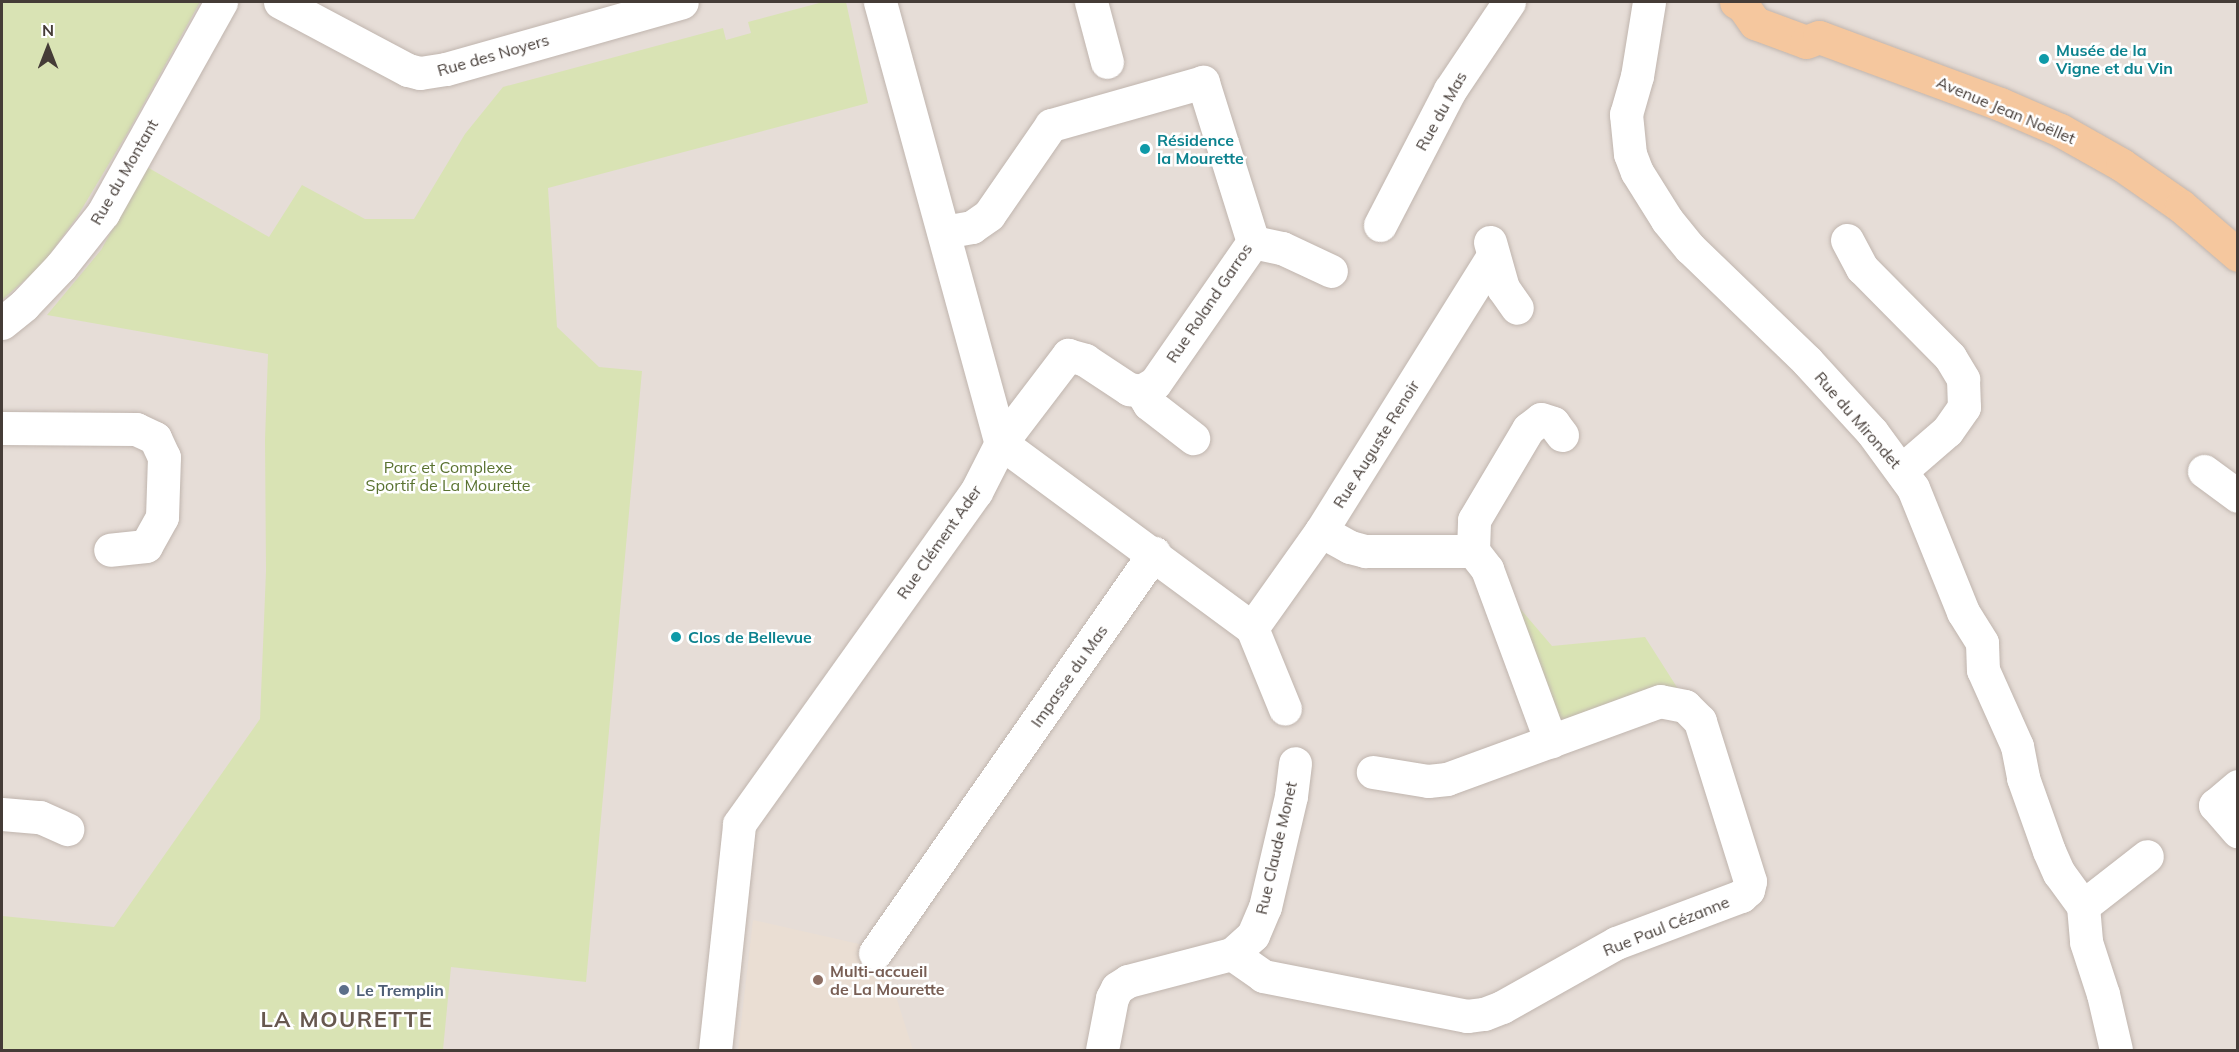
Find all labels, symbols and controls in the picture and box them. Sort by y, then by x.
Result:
north arrow [18,18,78,78]
text: N [42,20,54,40]
street label: Rue des Noyers [435,30,551,80]
place label: Musée de la Vigne et du Vin [2056,40,2173,78]
marker: Musée de la Vigne et du Vin [2037,52,2051,66]
street label: Rue du Mas [1411,68,1471,154]
street label: Avenue Jean Noëllet [1934,72,2078,148]
street label: Rue du Montant [86,116,162,228]
place label: Résidence la Mourette [1157,130,1244,168]
marker: Résidence la Mourette [1138,142,1152,156]
street label: Rue Roland Garros [1162,240,1256,366]
street label: Rue du Mirondet [1811,368,1905,472]
street label: Rue Auguste Renoir [1329,377,1423,511]
park label: Parc et Complexe Sportif de La Mourette [365,457,531,495]
street label: Rue Clément Ader [893,481,985,603]
street label: Impasse du Mas [1027,621,1111,731]
place label: Clos de Bellevue [688,627,812,647]
marker: Clos de Bellevue [669,630,683,644]
street label: Rue Claude Monet [1251,780,1301,916]
street label: Rue Paul Cézanne [1600,892,1732,960]
place label: Multi-accueil de La Mourette [830,961,945,999]
marker: Multi-accueil de La Mourette [811,973,825,987]
place label: Le Tremplin [356,980,444,1000]
marker: Le Tremplin [337,983,351,997]
district label: LA MOURETTE [261,1007,433,1033]

